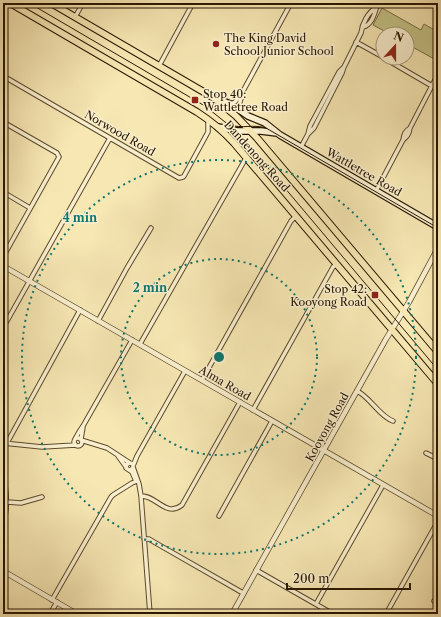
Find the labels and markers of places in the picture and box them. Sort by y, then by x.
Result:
place label: The King David School Junior School [224,31,335,58]
marker: The King David School Junior School [211,39,221,49]
place label: Stop 40: Wattletree Road [202,87,288,114]
marker: Stop 40: Wattletree Road [190,95,200,105]
place label: Stop 42: Kooyong Road [290,282,367,309]
marker: Stop 42: Kooyong Road [370,290,380,300]
centre of rings [212,350,226,364]

